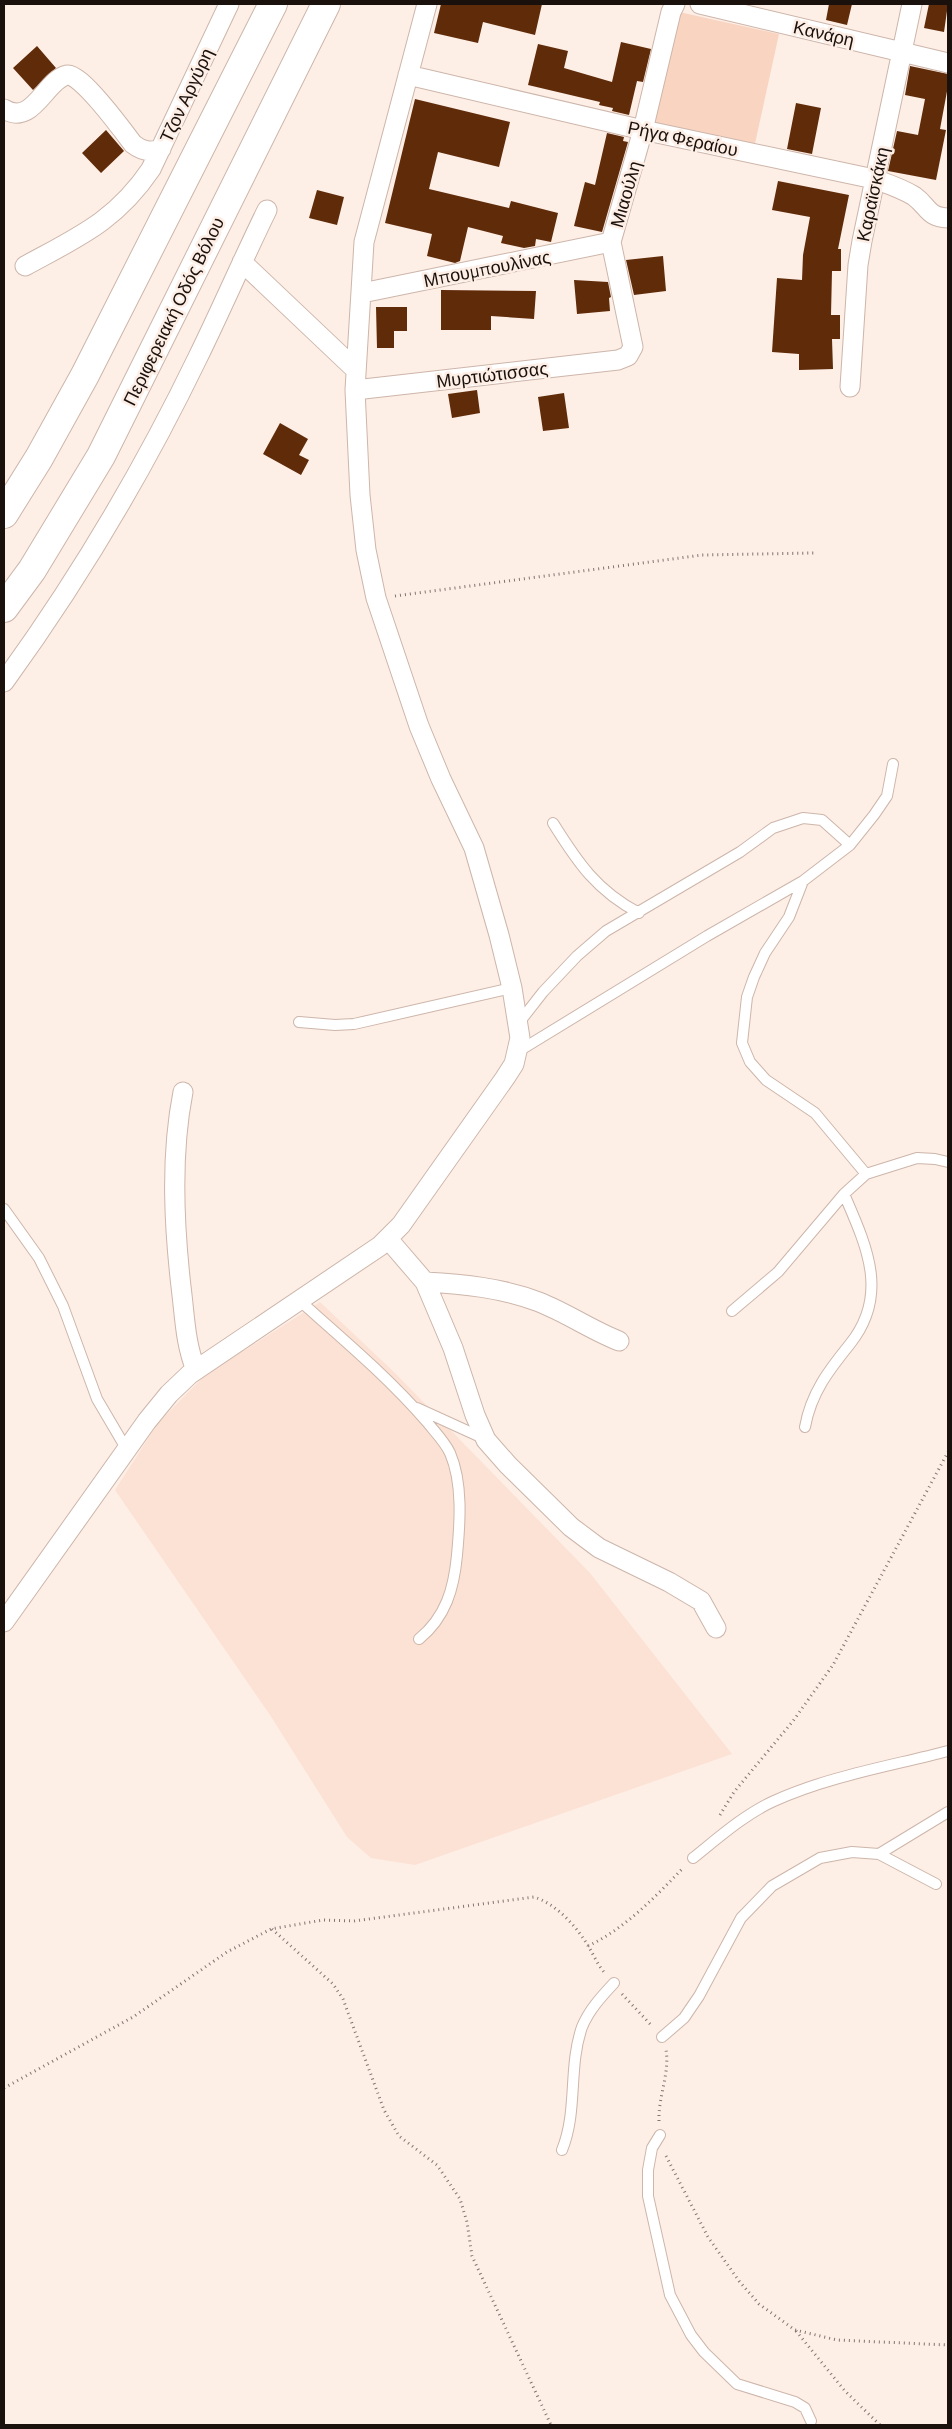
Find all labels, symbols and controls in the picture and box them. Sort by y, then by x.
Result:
street label: Κανάρη [791,15,857,51]
street label: Τζον Αργύρη [155,44,217,146]
street label: Ρήγα Φεραίου [626,116,740,160]
street label: Καραϊσκάκη [851,145,893,243]
street label: Μιαούλη [605,158,645,230]
street label: Περιφερειακή Οδός Βόλου [118,213,228,409]
street label: Μπουμπουλίνας [422,245,553,291]
street label: Μυρτιώτισσας [435,356,549,392]

